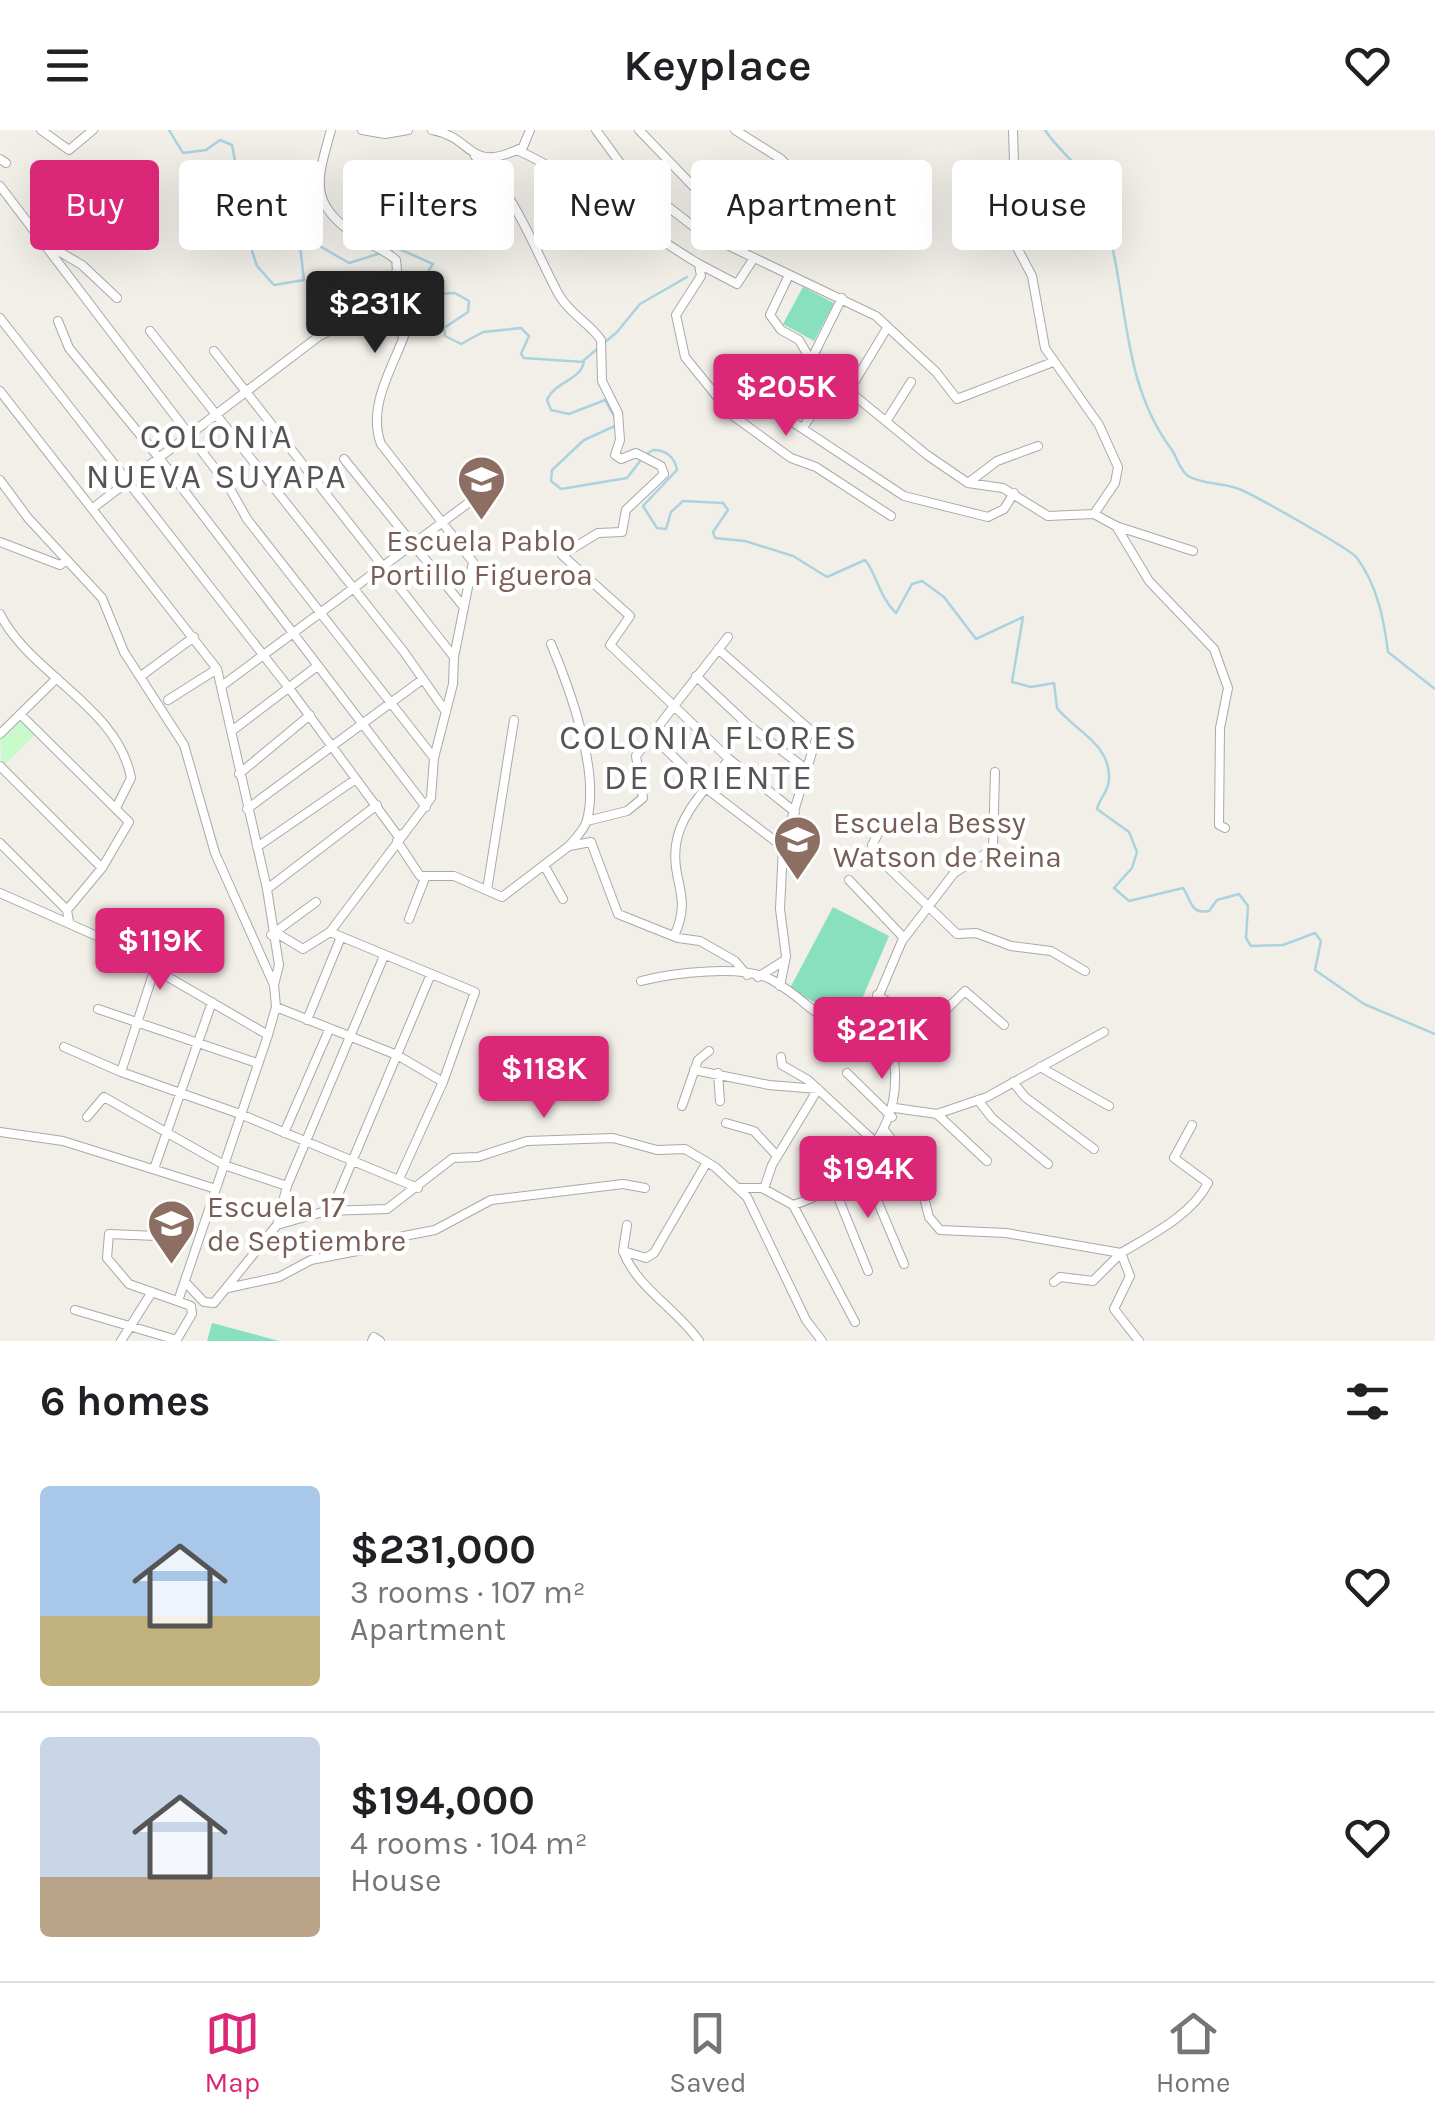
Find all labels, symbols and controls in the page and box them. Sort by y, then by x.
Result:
icon: menu [40,38,95,93]
icon: heart [1340,38,1395,93]
text: Keyplace [623,39,812,91]
chip: Buy [30,160,159,250]
chip: Rent [179,160,323,250]
chip: Filters [343,160,514,250]
chip: New [534,160,671,250]
chip: Apartment [691,160,932,250]
chip: House [952,160,1122,250]
pin: $231K [305,271,445,356]
text: $231K [328,285,422,322]
pin: $205K [716,354,856,439]
text: $205K [735,368,837,405]
district label: COLONIA NUEVA SUYAPA [86,416,348,497]
school or university icon: Escuela Pablo Portillo Figueroa [455,454,507,522]
place label: Escuela Pablo Portillo Figueroa [369,523,593,593]
district label: COLONIA FLORES DE ORIENTE [559,717,859,798]
place label: Escuela Bessy Watson de Reina [833,805,1062,875]
school or university icon: Escuela Bessy Watson de Reina [772,814,824,882]
pin: $119K [90,908,230,993]
text: $119K [117,922,203,959]
pin: $221K [812,997,952,1082]
text: $221K [835,1011,929,1048]
pin: $118K [474,1036,614,1121]
text: $118K [501,1050,587,1087]
pin: $194K [798,1136,938,1221]
text: $194K [822,1150,914,1187]
place label: Escuela 17 de Septiembre [207,1189,406,1259]
school or university icon: Escuela 17 de Septiembre [146,1198,198,1266]
icon: filters [1340,1374,1395,1429]
text: 6 homes [40,1376,210,1426]
text: $231,000 [350,1524,536,1574]
icon: home [120,1526,240,1646]
icon: heart [1340,1559,1395,1614]
text: 3 rooms · 107 m² [350,1574,586,1611]
text: Apartment [350,1611,506,1648]
text: $194,000 [350,1775,535,1825]
icon: home [120,1777,240,1897]
icon: heart [1340,1810,1395,1865]
text: 4 rooms · 104 m² [350,1825,588,1862]
text: House [350,1862,442,1899]
tab: Map [205,2006,260,2099]
tab: Saved [669,2006,747,2099]
tab: Home [1156,2006,1230,2099]

